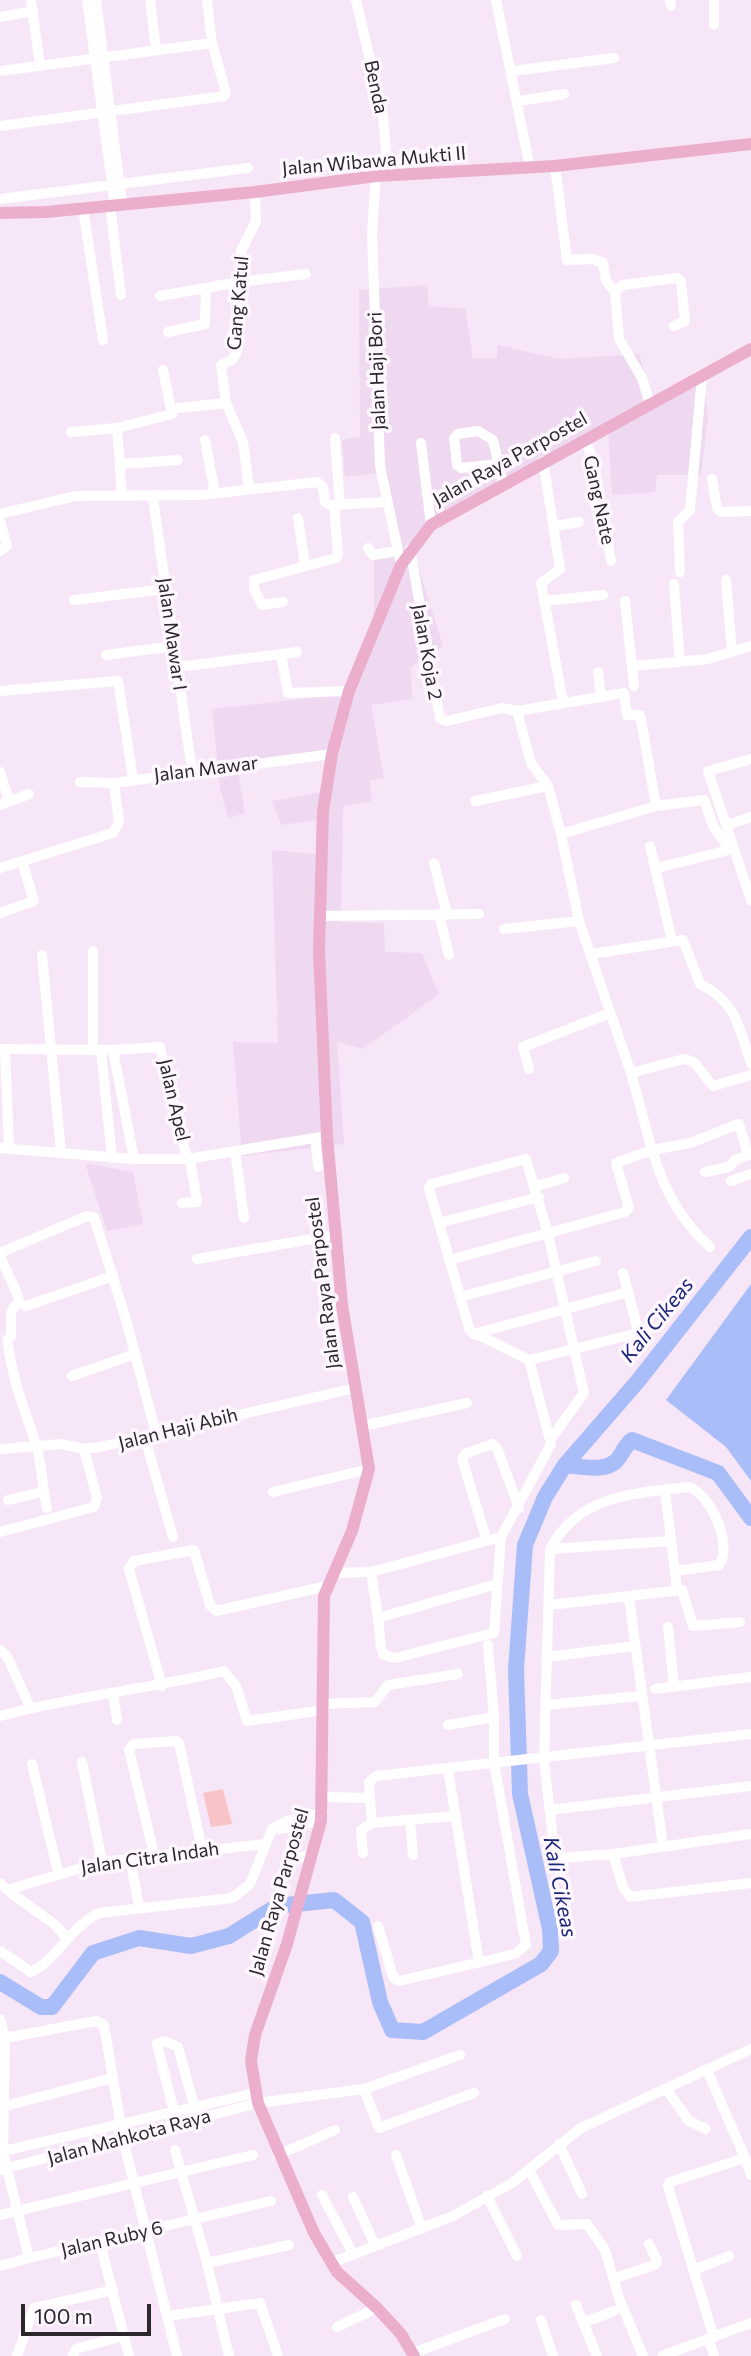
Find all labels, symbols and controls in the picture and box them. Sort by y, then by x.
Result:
street label: Benda [359,58,393,116]
street label: Jalan Wibawa Mukti II [281,142,467,180]
street label: Gang Katul [223,255,253,351]
street label: Jalan Haji Bori [364,311,390,431]
street label: Jalan Raya Parpostel [429,407,591,511]
street label: Gang Nate [578,453,620,547]
street label: Jalan Mawar I [153,576,191,692]
street label: Jalan Koja 2 [407,602,447,702]
street label: Jalan Mawar [152,751,260,787]
street label: Jalan Apel [153,1057,195,1143]
street label: Jalan Raya Parpostel [301,1196,345,1370]
water label: Kali Cikeas [615,1272,699,1368]
street label: Jalan Haji Abih [116,1403,240,1455]
street label: Jalan Raya Parpostel [244,1806,314,1978]
water label: Kali Cikeas [538,1834,582,1940]
street label: Jalan Citra Indah [79,1837,221,1879]
street label: Jalan Mahkota Raya [45,2104,213,2170]
street label: Jalan Ruby 6 [59,2216,165,2262]
scale bar [24,2290,154,2334]
text: 100 m [34,2303,93,2328]

